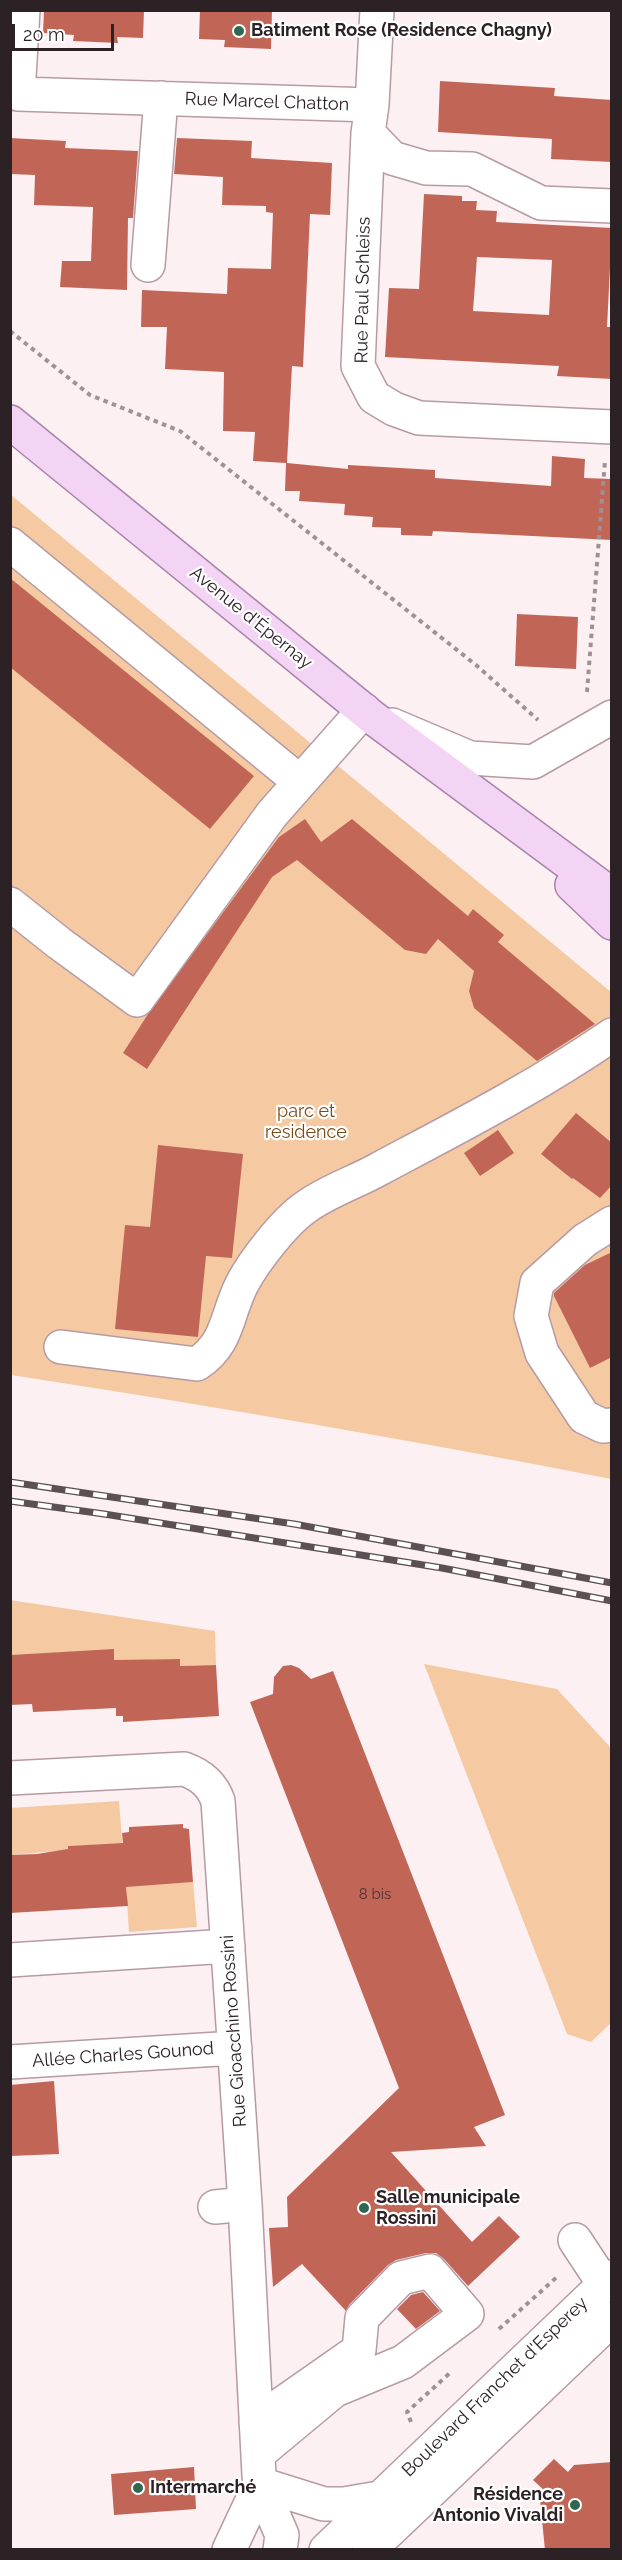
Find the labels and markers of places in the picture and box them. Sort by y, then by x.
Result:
place label: Batiment Rose (Residence Chagny) [251,20,552,42]
marker: Batiment Rose (Residence Chagny) [232,24,246,38]
place label: Salle municipale Rossini [376,2187,520,2230]
marker: Salle municipale Rossini [357,2201,371,2215]
place label: Intermarché [150,2477,256,2499]
marker: Intermarché [131,2481,145,2495]
place label: Résidence Antonio Vivaldi [433,2484,563,2526]
marker: Résidence Antonio Vivaldi [568,2498,582,2512]

